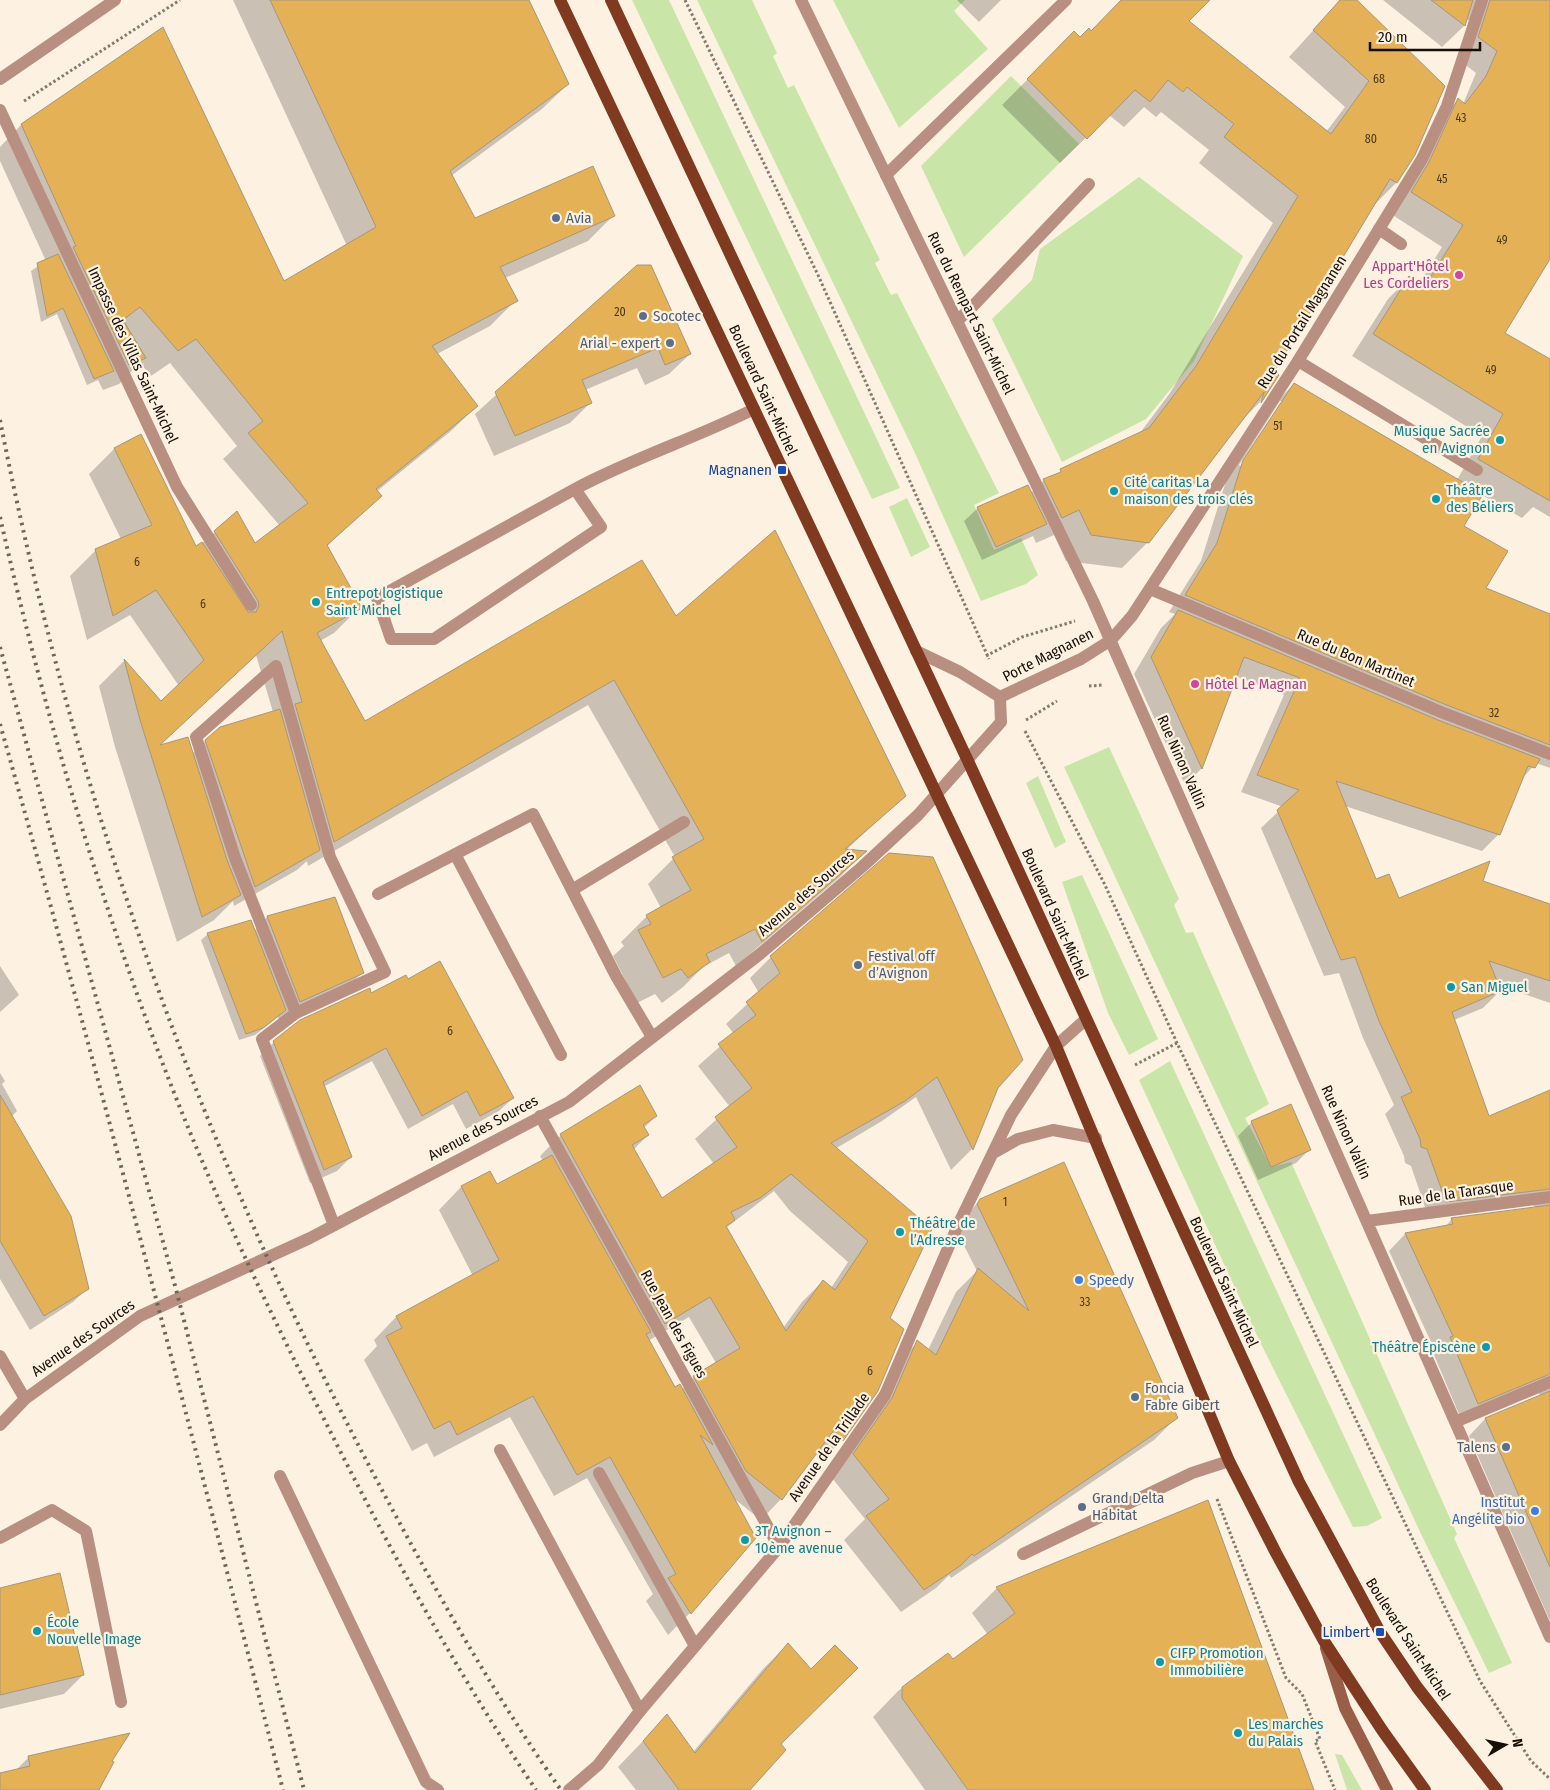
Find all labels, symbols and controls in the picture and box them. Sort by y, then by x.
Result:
scale bar [1370,20,1480,52]
text: 20 m [1378,28,1408,46]
house number: 68 [1373,72,1385,86]
house number: 43 [1455,111,1467,125]
house number: 80 [1365,132,1377,146]
house number: 45 [1436,172,1448,186]
place label: Avia [566,209,592,227]
marker: Avia [550,212,562,224]
street label: Rue du Rempart Saint-Michel [924,229,1018,397]
house number: 49 [1496,233,1508,247]
street label: Rue du Portail Magnanen [1254,252,1350,392]
place label: Appart'Hôtel Les Cordeliers [1363,257,1449,292]
street label: Impasse des Villas Saint-Michel [84,264,182,446]
marker: Appart'Hôtel Les Cordeliers [1453,269,1465,281]
house number: 20 [614,305,626,319]
place label: Socotec [653,307,701,325]
marker: Socotec [637,310,649,322]
street label: Boulevard Saint-Michel [725,322,801,458]
place label: Arial - expert [580,334,660,352]
marker: Arial - expert [664,337,676,349]
house number: 49 [1485,363,1497,377]
house number: 51 [1273,419,1283,433]
place label: Musique Sacrée en Avignon [1394,422,1490,457]
marker: Musique Sacrée en Avignon [1494,434,1506,446]
place label: Magnanen [709,461,772,479]
marker: Magnanen [776,464,788,476]
place label: Cité caritas La maison des trois clés [1124,473,1253,508]
place label: Théâtre des Béliers [1446,481,1514,516]
marker: Cité caritas La maison des trois clés [1108,485,1120,497]
marker: Théâtre des Béliers [1430,493,1442,505]
house number: 6 [134,555,140,569]
place label: Entrepot logistique Saint Michel [326,584,443,619]
marker: Entrepot logistique Saint Michel [310,596,322,608]
house number: 6 [200,597,206,611]
street label: Porte Magnanen [1000,624,1096,686]
street label: Rue du Bon Martinet [1294,625,1418,691]
place label: Hôtel Le Magnan [1205,675,1307,693]
marker: Hôtel Le Magnan [1189,678,1201,690]
house number: 32 [1489,706,1499,720]
street label: Rue Ninon Vallin [1153,712,1211,812]
street label: Avenue des Sources [754,846,858,940]
street label: Boulevard Saint-Michel [1018,846,1092,982]
place label: Festival off d’Avignon [868,947,936,982]
marker: Festival off d’Avignon [852,959,864,971]
place label: San Miguel [1461,978,1528,996]
marker: San Miguel [1445,981,1457,993]
house number: 6 [447,1024,453,1038]
street label: Rue Ninon Vallin [1317,1082,1375,1182]
street label: Avenue des Sources [425,1091,541,1165]
street label: Rue de la Tarasque [1397,1176,1515,1210]
house number: 1 [1003,1195,1007,1209]
place label: Théâtre de l’Adresse [910,1214,976,1249]
street label: Boulevard Saint-Michel [1186,1214,1262,1350]
marker: Théâtre de l’Adresse [894,1226,906,1238]
street label: Rue Jean des Figues [637,1267,711,1381]
place label: Speedy [1089,1271,1134,1289]
marker: Speedy [1073,1274,1085,1286]
house number: 33 [1080,1295,1090,1309]
street label: Avenue des Sources [28,1296,138,1380]
place label: Théâtre Épiscène [1372,1338,1476,1356]
marker: Théâtre Épiscène [1480,1341,1492,1353]
house number: 6 [867,1364,873,1378]
place label: Foncia Fabre Gibert [1145,1379,1220,1414]
street label: Avenue de la Trillade [785,1389,873,1505]
marker: Foncia Fabre Gibert [1129,1391,1141,1403]
place label: Talens [1457,1438,1496,1456]
marker: Talens [1500,1441,1512,1453]
place label: Grand Delta Habitat [1092,1489,1164,1524]
place label: Institut Angélite bio [1452,1493,1525,1528]
marker: Grand Delta Habitat [1076,1501,1088,1513]
marker: Institut Angélite bio [1529,1505,1541,1517]
place label: 3T Avignon – 10ème avenue [755,1522,843,1557]
marker: 3T Avignon – 10ème avenue [739,1534,751,1546]
street label: Boulevard Saint-Michel [1362,1575,1454,1703]
place label: École Nouvelle Image [47,1613,142,1648]
place label: Limbert [1323,1623,1370,1641]
marker: École Nouvelle Image [31,1625,43,1637]
marker: Limbert [1374,1626,1386,1638]
place label: CIFP Promotion Immobilière [1170,1644,1264,1679]
marker: CIFP Promotion Immobilière [1154,1656,1166,1668]
place label: Les marches du Palais [1248,1715,1324,1750]
north arrow [1480,1720,1530,1770]
marker: Les marches du Palais [1232,1727,1244,1739]
text: N [1508,1738,1526,1749]

